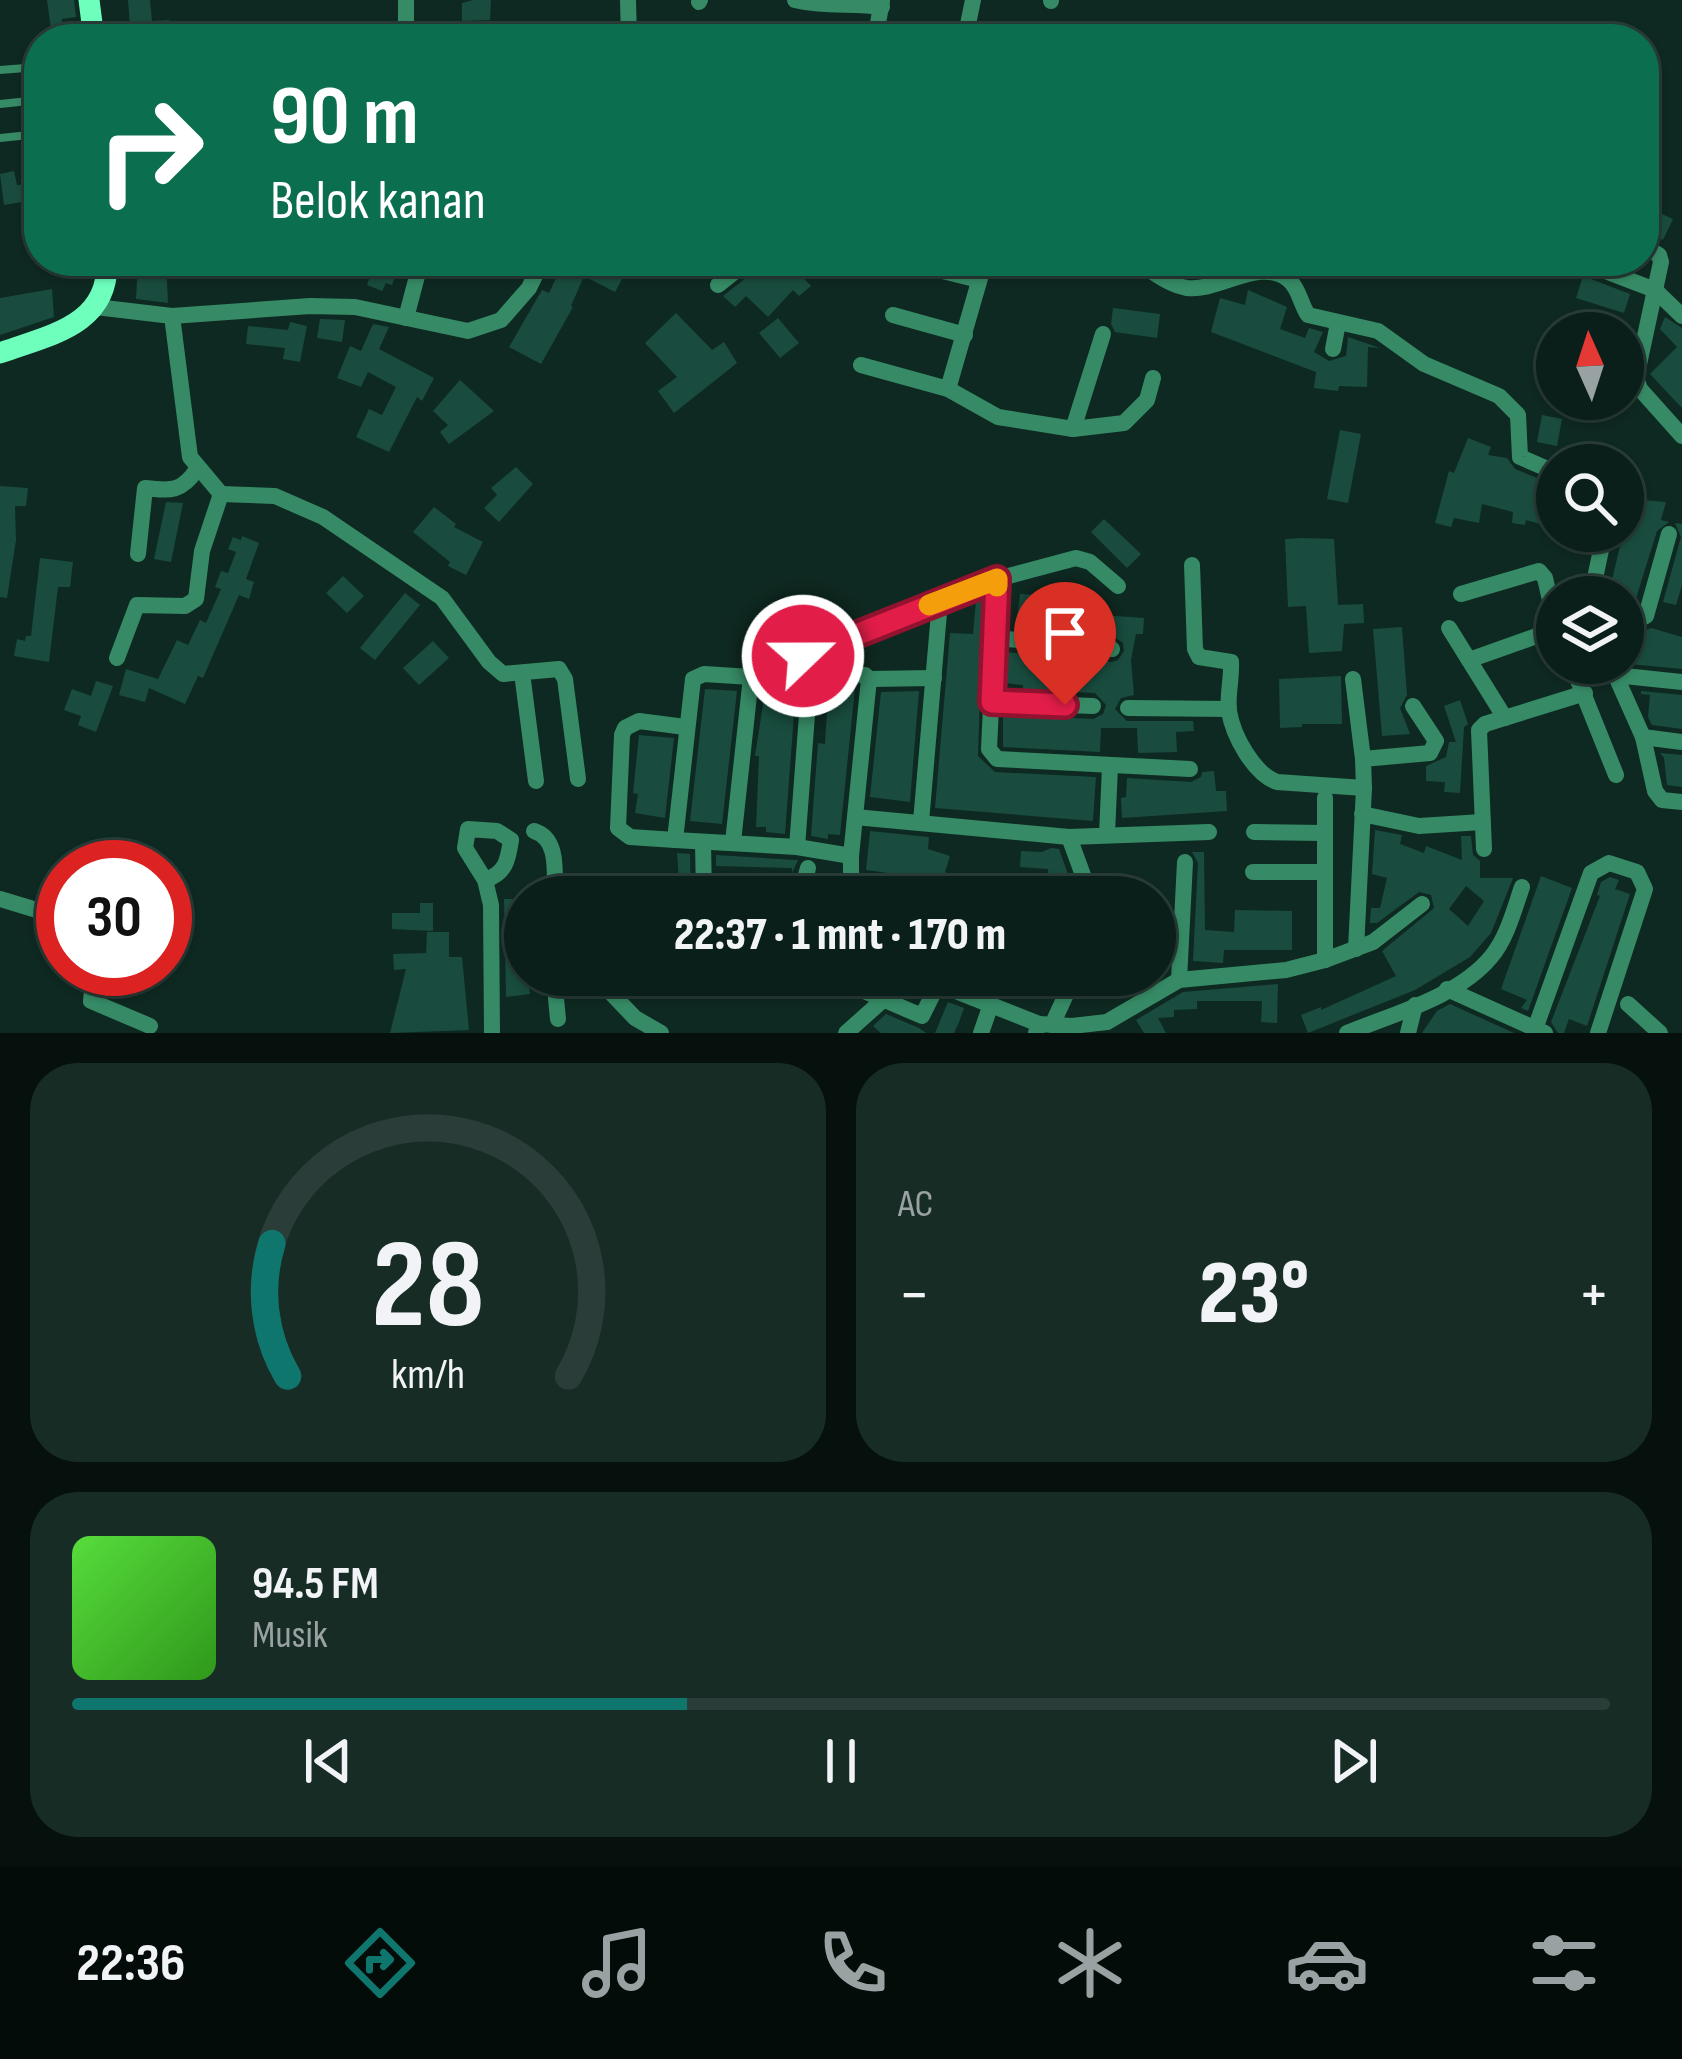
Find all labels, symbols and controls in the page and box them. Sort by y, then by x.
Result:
text: 90 m [270,67,419,168]
icon: right [72,72,228,228]
text: Belok kanan [270,169,486,234]
north arrow [1536,312,1644,420]
map controls [1536,312,1644,684]
button: search [1536,444,1644,552]
button: layers [1536,576,1644,684]
pin [1014,582,1116,705]
position arrow [740,593,866,719]
icon: arrive [1032,600,1098,666]
speed limit sign: 30 [36,840,192,996]
text: 22:37 · 1 mnt · 170 m [674,908,1006,963]
text: AC [898,1181,933,1228]
text: 28 [371,1213,485,1362]
text: 23° [1199,1241,1309,1349]
text: − [898,1256,930,1335]
text: + [1578,1256,1610,1335]
text: km/h [391,1348,465,1400]
text: 94.5 FM [252,1557,379,1612]
text: Musik [252,1612,328,1659]
icon: previous [295,1728,361,1794]
icon: pause [808,1728,874,1794]
icon: next [1321,1728,1387,1794]
icon: directions [338,1921,422,2005]
icon: music [575,1921,659,2005]
icon: phone [811,1921,895,2005]
icon: climate [1048,1921,1132,2005]
icon: car [1285,1921,1369,2005]
icon: filters [1522,1921,1606,2005]
text: 22:36 [76,1931,185,1996]

